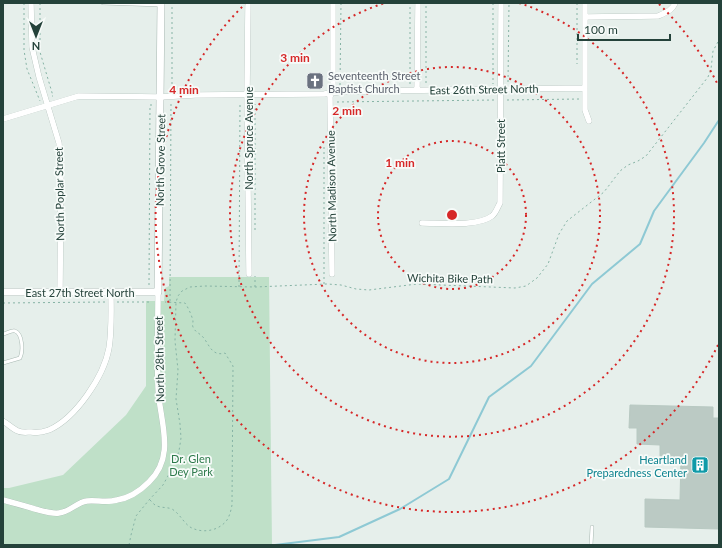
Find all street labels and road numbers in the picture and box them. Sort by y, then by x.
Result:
street label: East 26th Street North [429,82,539,96]
street label: North Spruce Avenue [242,86,255,190]
street label: North Grove Street [153,114,167,206]
street label: Piatt Street [494,119,507,173]
street label: North Madison Avenue [324,130,338,242]
street label: North Poplar Street [52,147,66,241]
street label: Wichita Bike Path [407,271,493,285]
street label: East 27th Street North [25,286,135,299]
street label: North 28th Street [152,316,166,402]

